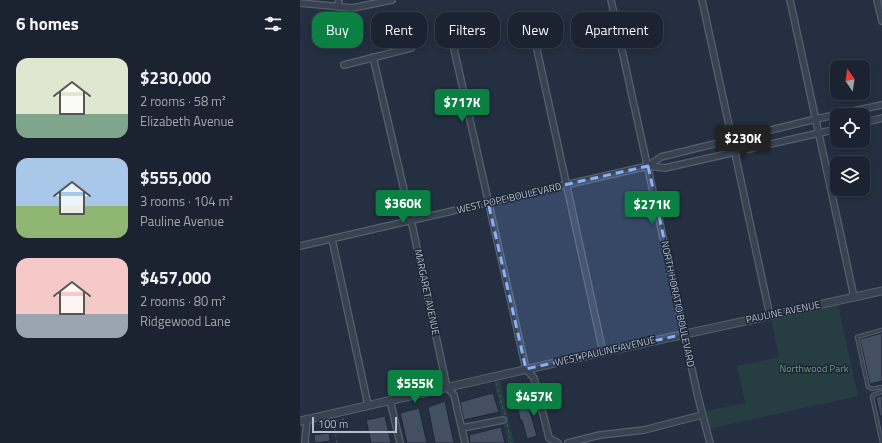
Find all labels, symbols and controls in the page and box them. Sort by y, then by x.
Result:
text: 6 homes [16,11,79,37]
chip: Buy [312,12,363,48]
chip: Rent [371,12,427,48]
chip: Filters [435,12,500,48]
chip: New [508,12,563,48]
chip: Apartment [571,12,663,48]
icon: filters [262,13,284,35]
north arrow [830,60,870,100]
map controls [830,60,870,196]
text: $230,000 [140,65,211,91]
icon: home [48,74,96,122]
pin: $717K [434,89,490,123]
text: 2 rooms · 58 m² [140,91,226,111]
text: $717K [444,92,480,112]
button: locate [830,108,870,148]
text: Elizabeth Avenue [140,111,234,131]
pin: $230K [715,125,771,159]
text: $230K [725,128,761,148]
button: layers [830,156,870,196]
text: $555,000 [140,165,211,191]
icon: home [48,174,96,222]
street label: WEST POPE BOULEVARD [455,179,563,217]
pin: $360K [375,190,431,224]
text: 3 rooms · 104 m² [140,191,233,211]
pin: $271K [624,191,680,225]
text: $360K [385,193,421,213]
text: $271K [634,194,670,214]
text: Pauline Avenue [140,211,224,231]
street label: NORTH HORATIO BOULEVARD [657,239,699,369]
street label: MARGARET AVENUE [411,248,444,337]
text: $457,000 [140,265,211,291]
icon: home [48,274,96,322]
text: 2 rooms · 80 m² [140,291,226,311]
street label: PAULINE AVENUE [745,297,822,327]
text: Ridgewood Lane [140,311,231,331]
street label: WEST PAULINE AVENUE [553,332,657,370]
park label: Northwood Park [779,361,849,376]
pin: $555K [387,370,443,404]
text: $555K [397,373,433,393]
pin: $457K [506,383,562,417]
text: $457K [516,386,552,406]
scale bar [312,415,397,434]
text: 100 m [318,416,348,432]

